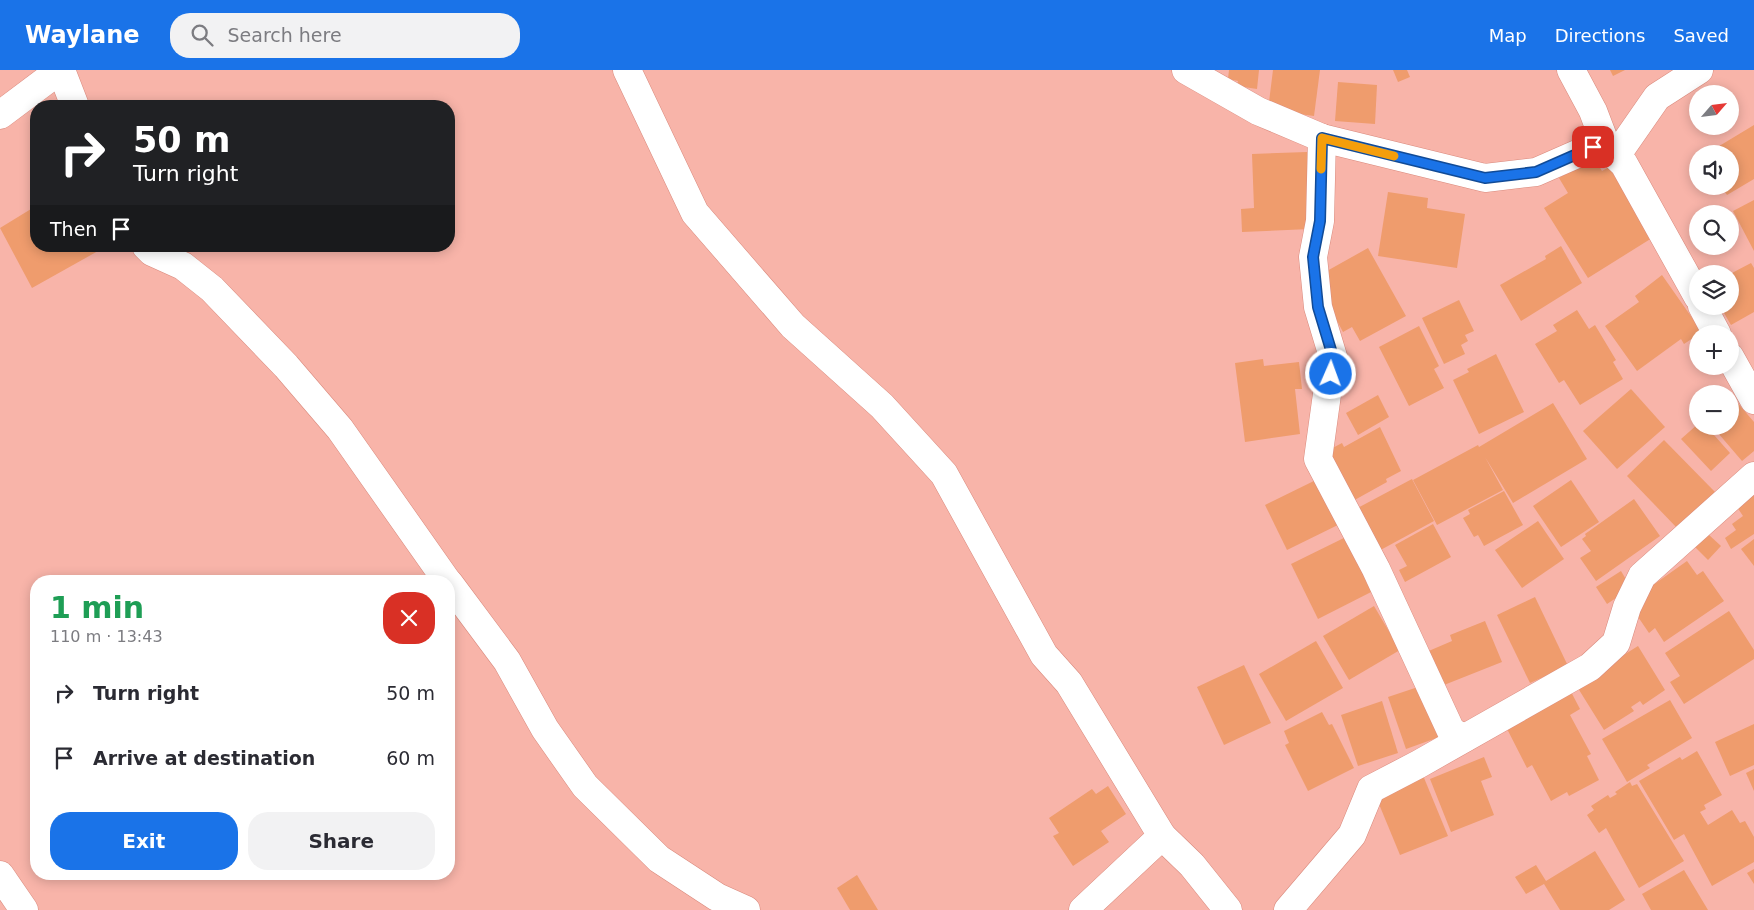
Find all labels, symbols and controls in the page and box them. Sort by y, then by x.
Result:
search box [170,13,520,58]
text: Waylane [25,21,140,49]
icon: search [188,21,216,49]
text: Search here [228,24,342,46]
text: Map [1489,25,1527,46]
text: Directions [1555,25,1645,46]
text: Saved [1673,25,1729,46]
north arrow [1689,85,1739,135]
map controls [1689,85,1739,435]
icon: right [50,120,115,185]
text: 50 m [133,120,230,160]
pin [1572,126,1614,168]
icon: arrive [1579,133,1607,161]
button: sound [1689,145,1739,195]
text: Turn right [133,161,238,186]
button: search [1689,205,1739,255]
icon: arrive [107,215,135,243]
text: Then [50,218,97,240]
button: layers [1689,265,1739,315]
button: + [1689,325,1739,375]
position arrow [1304,347,1356,399]
button: − [1689,385,1739,435]
text: 1 min [50,590,144,625]
button: close [383,592,435,644]
text: 110 m · 13:43 [50,627,163,646]
icon: right [50,679,78,707]
text: Turn right [93,682,199,704]
text: 50 m [386,682,435,704]
icon: arrive [50,744,78,772]
text: Arrive at destination [93,747,315,769]
text: 60 m [386,747,435,769]
button: Exit [50,812,238,870]
button: Share [248,812,435,870]

